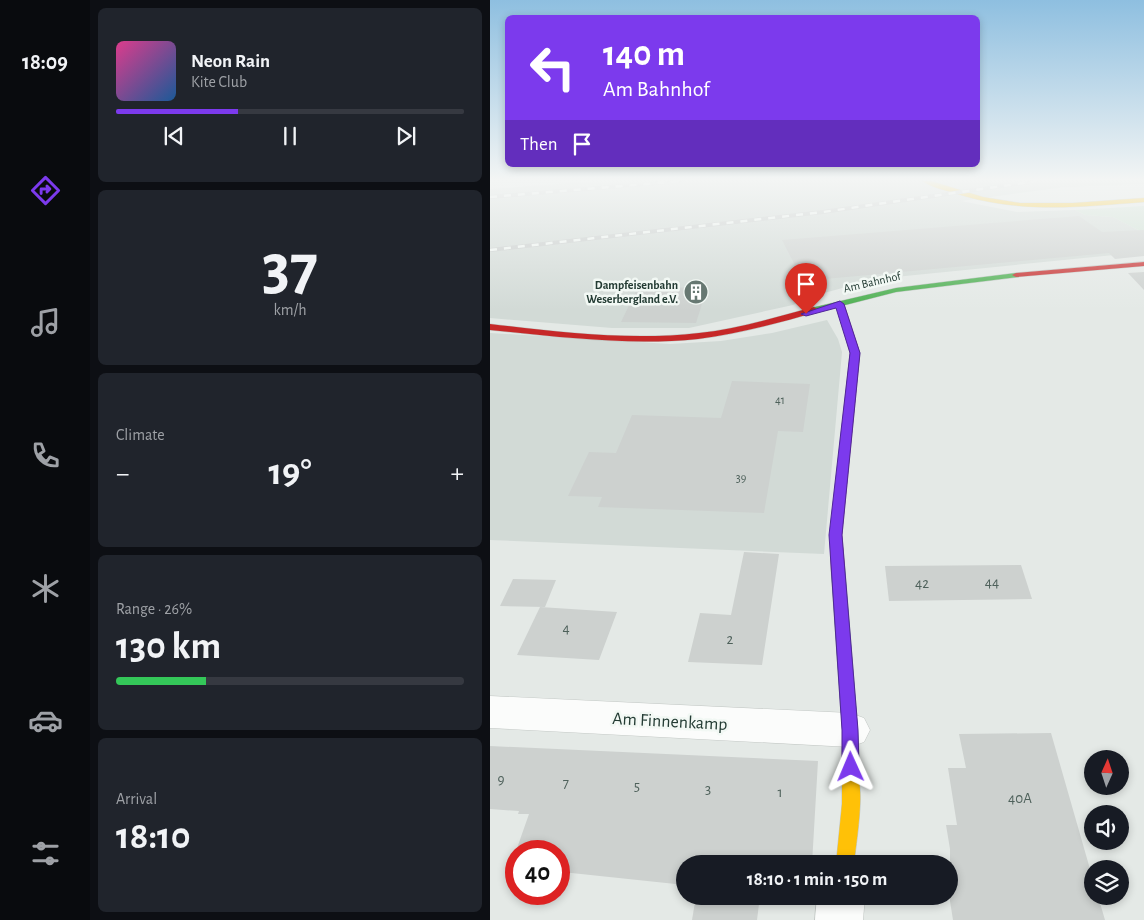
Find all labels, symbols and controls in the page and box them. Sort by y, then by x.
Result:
icon: left [520,35,585,100]
text: 140 m [603,37,685,72]
text: 18:09 [22,51,68,73]
text: Neon Rain [191,52,270,71]
text: Kite Club [191,74,247,90]
text: Am Bahnhof [603,78,710,100]
icon: previous [160,122,188,150]
icon: pause [276,122,304,150]
icon: next [392,122,420,150]
icon: arrive [568,130,596,158]
text: Then [520,135,558,154]
icon: directions [28,173,63,208]
text: 37 [262,236,318,301]
pin [785,263,827,314]
street label: Am Bahnhof [842,269,903,294]
icon: arrive [792,270,820,298]
place label: Dampfeisenbahn Weserbergland e.V. [586,279,678,305]
building icon: Dampfeisenbahn Weserbergland e.V. [683,279,709,305]
text: km/h [273,302,307,318]
icon: music [28,305,63,340]
house number: 41 [775,394,785,406]
text: Climate [116,427,165,443]
icon: phone [28,438,63,473]
text: 19° [268,454,312,492]
text: − [116,460,129,488]
text: + [451,460,464,488]
house number: 39 [736,472,747,484]
icon: climate [28,571,63,606]
house number: 44 [985,575,999,590]
house number: 42 [915,576,929,591]
text: Range · 26% [116,601,192,617]
house number: 4 [562,621,570,636]
text: 130 km [116,628,221,666]
house number: 2 [727,632,734,647]
icon: car [28,703,63,738]
street label: Am Finnenkamp [612,710,728,734]
position arrow [824,740,876,792]
north arrow [1084,750,1129,795]
map controls [1084,750,1129,905]
house number: 9 [497,772,505,787]
house number: 7 [563,776,569,791]
house number: 5 [634,779,640,794]
house number: 3 [705,782,711,797]
house number: 1 [777,785,783,800]
text: Arrival [116,791,157,807]
house number: 40A [1008,791,1032,806]
button: sound [1084,805,1129,850]
text: 18:10 [116,818,191,856]
icon: filters [28,836,63,871]
speed limit sign: 40 [505,840,570,905]
button: layers [1084,860,1129,905]
text: 18:10 · 1 min · 150 m [747,870,887,889]

